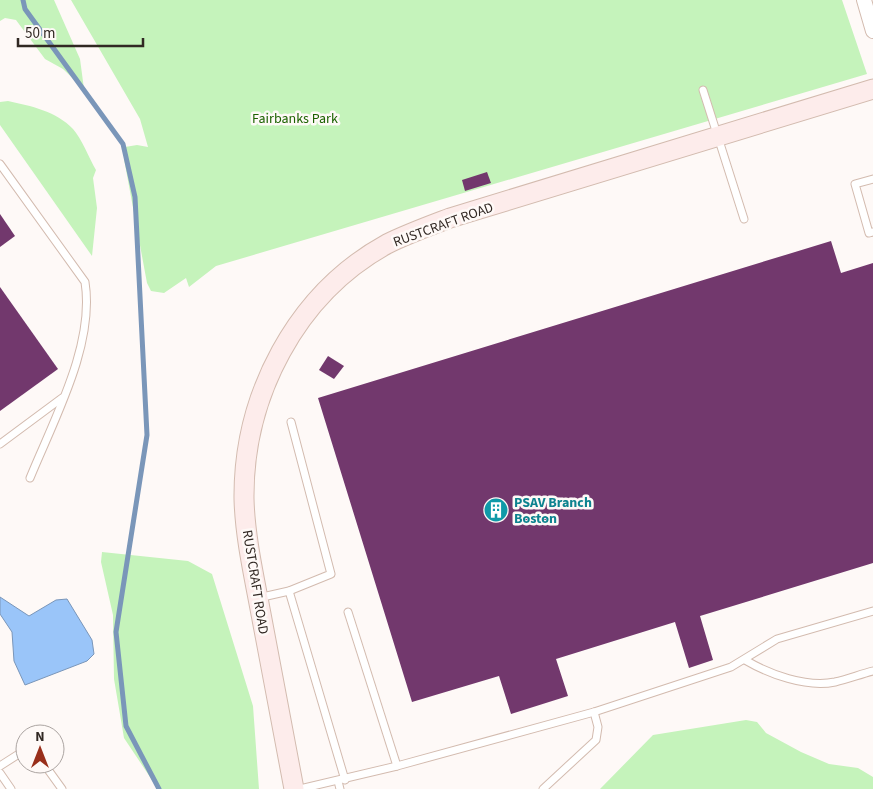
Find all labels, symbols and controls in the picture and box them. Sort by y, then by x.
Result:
scale bar [18,15,142,47]
text: 50 m [25,23,55,44]
park label: Fairbanks Park [252,109,338,129]
street label: RUSTCRAFT ROAD [390,198,496,252]
place label: PSAV Branch Boston [514,493,592,529]
building icon: PSAV Branch Boston [483,497,509,523]
street label: RUSTCRAFT ROAD [237,529,273,636]
north arrow [15,724,65,774]
text: N [35,727,45,747]

